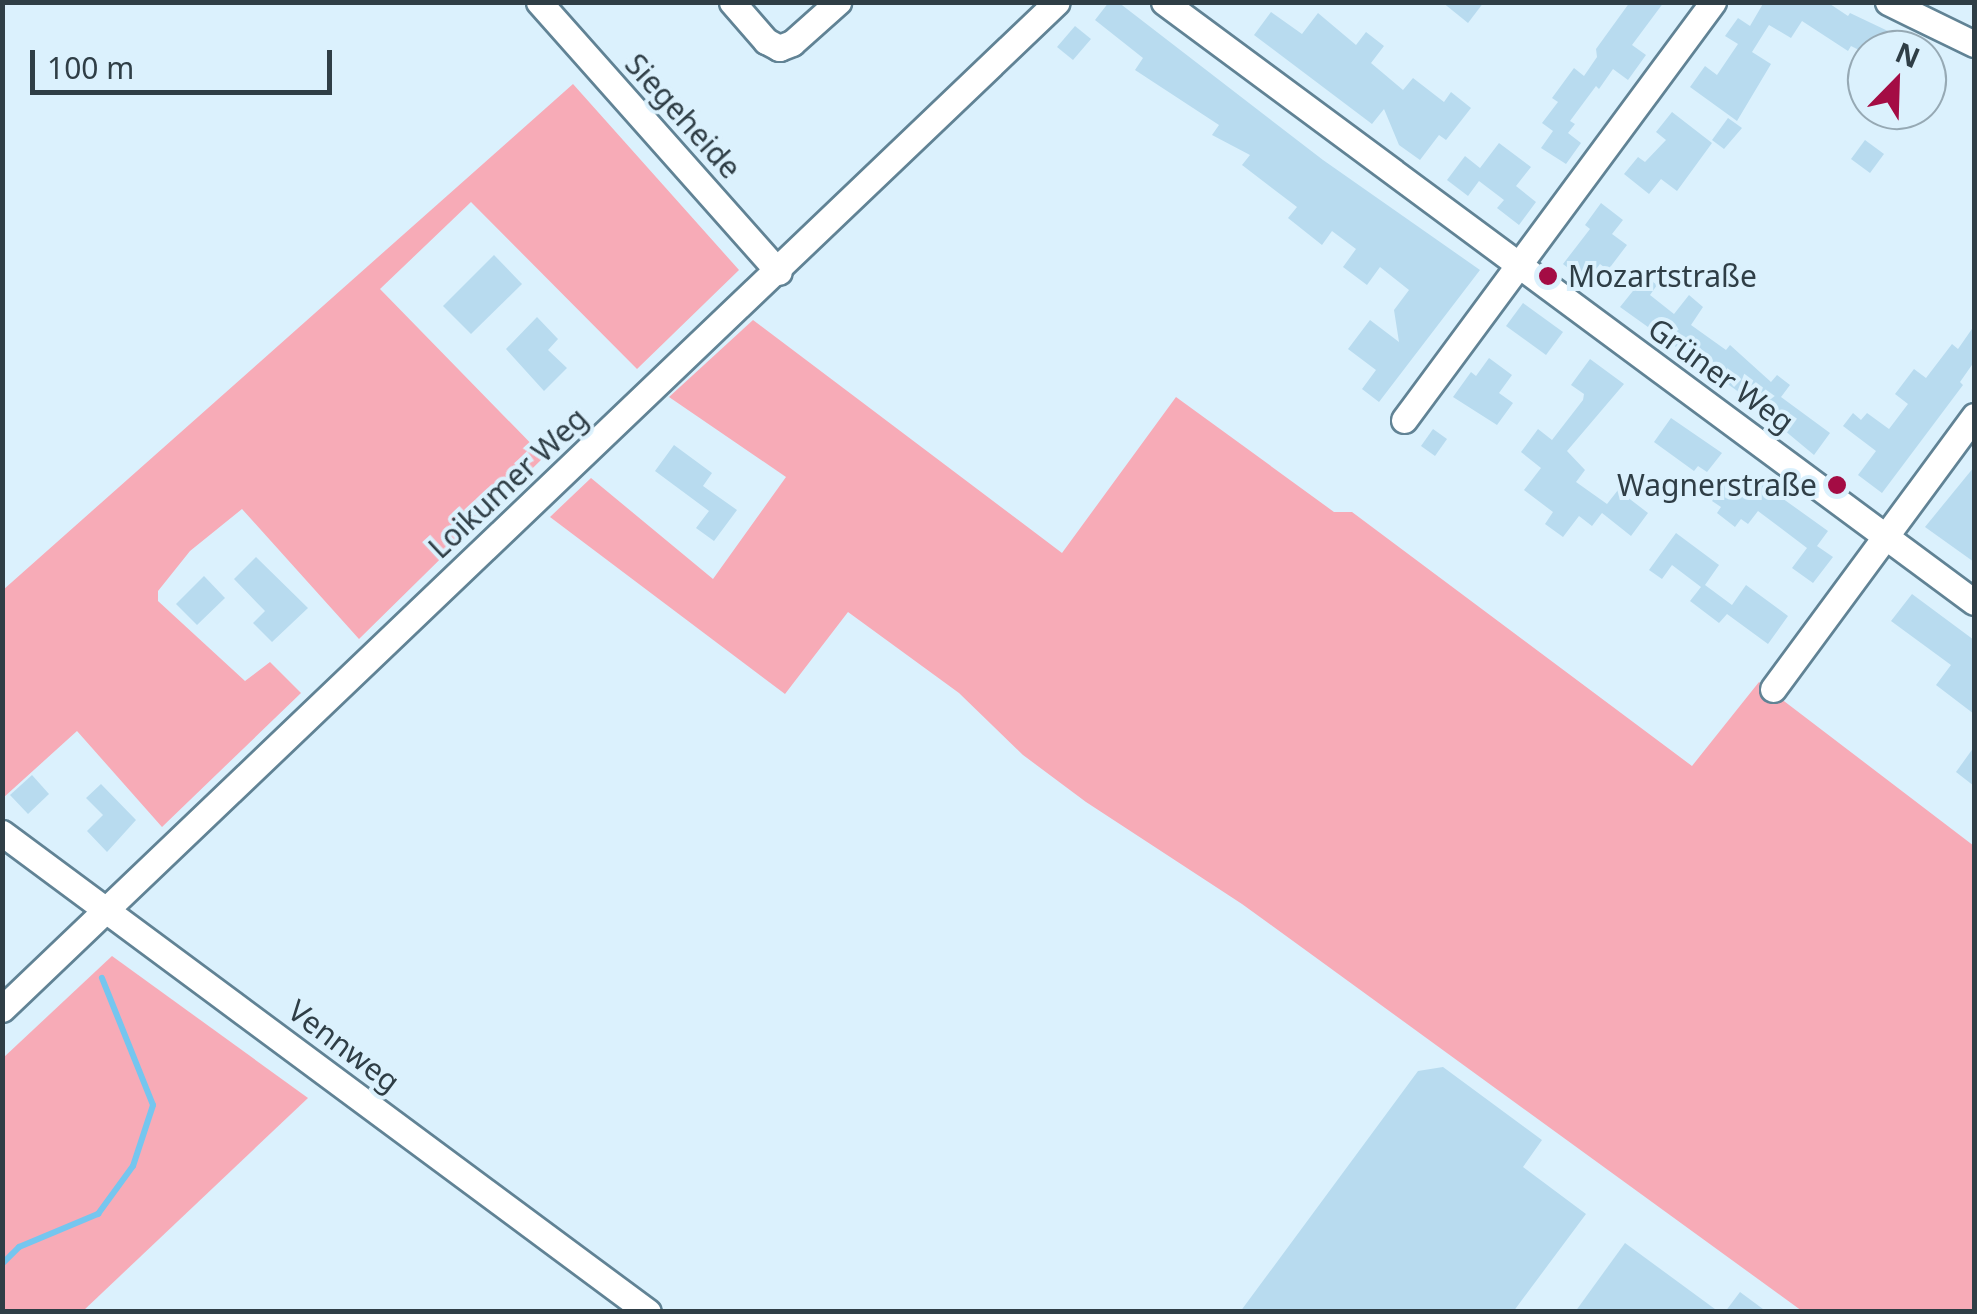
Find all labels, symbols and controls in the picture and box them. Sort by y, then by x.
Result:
scale bar [35,30,338,92]
north arrow [1847,30,1947,130]
text: N [1890,32,1926,76]
street label: Siegeheide [618,46,748,186]
text: 100 m [47,47,134,88]
place label: Mozartstraße [1568,258,1757,294]
marker: Mozartstraße [1537,265,1559,287]
street label: Grüner Weg [1641,310,1801,440]
street label: Loikumer Weg [421,400,595,566]
place label: Wagnerstraße [1617,467,1817,503]
marker: Wagnerstraße [1826,474,1848,496]
street label: Vennweg [281,992,407,1100]

